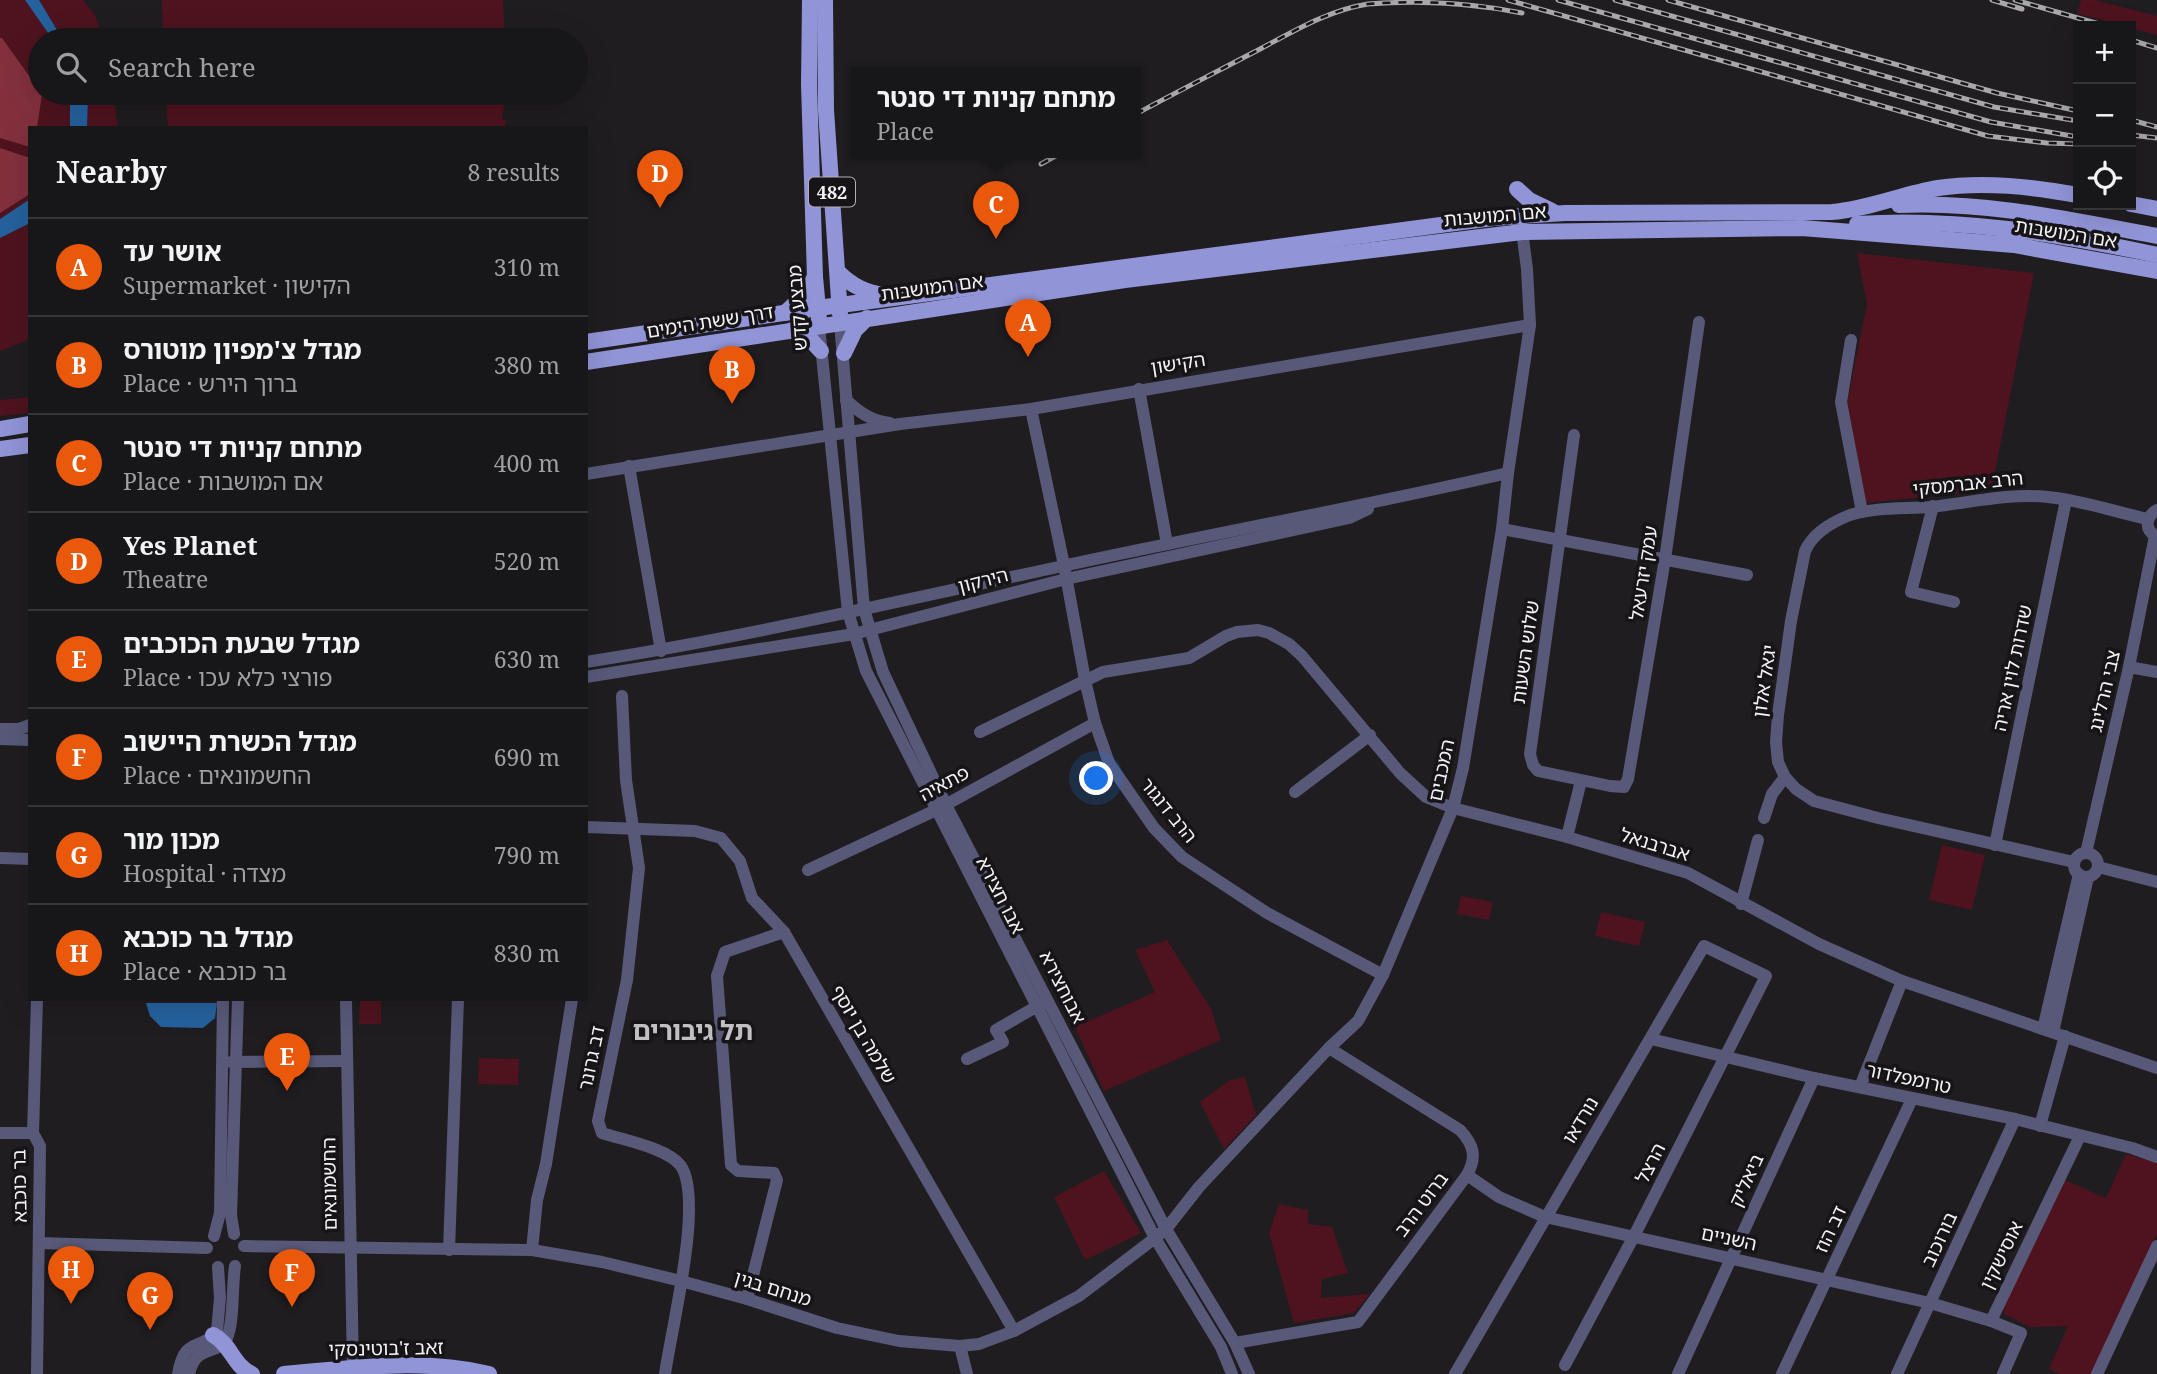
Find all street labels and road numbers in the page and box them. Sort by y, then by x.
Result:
road number: 482 [809,177,855,206]
street label: אם המושבות [1442,198,1548,232]
street label: אם המושבות [2013,212,2119,254]
street label: מבצע קדש [781,264,813,352]
street label: אם המושבות [879,267,985,307]
street label: דרך ששת הימים [645,298,775,344]
street label: הקישון [1149,346,1207,380]
street label: הרב אברמסקי [1911,464,2025,502]
street label: עמק יזרעאל [1623,524,1663,622]
street label: הירקון [955,561,1011,599]
street label: שלוש השעות [1505,599,1545,705]
street label: שדרות לוין אריה [1986,602,2038,734]
street label: יגאל אלון [1746,643,1782,719]
street label: צבי הרלינג [2082,648,2126,734]
street label: המכבים [1422,737,1460,803]
street label: פתאיה [914,759,974,807]
street label: הרב דנגור [1135,772,1203,848]
street label: אברבנאל [1617,821,1693,867]
street label: אבו חצירא [970,852,1032,938]
street label: אבוחצירא [1034,946,1092,1028]
street label: שלמה בן יוסף [825,980,903,1088]
street label: דב גרונר [572,1023,610,1093]
street label: טרומפלדור [1864,1056,1954,1100]
street label: נורדאו [1556,1092,1604,1148]
street label: החשמונאים [315,1137,343,1231]
street label: הרצל [1629,1138,1671,1188]
street label: בר כוכבא [5,1149,33,1223]
street label: ביאליק [1722,1149,1770,1211]
street label: ברוט הרב [1388,1166,1454,1242]
street label: דב הוז [1808,1201,1852,1257]
street label: בורוכוב [1915,1207,1963,1271]
street label: אוסישקין [1973,1216,2029,1294]
street label: השניים [1699,1219,1759,1257]
street label: מנחם בגין [731,1264,815,1312]
street label: זאב ז'בוטינסקי [328,1334,444,1362]

